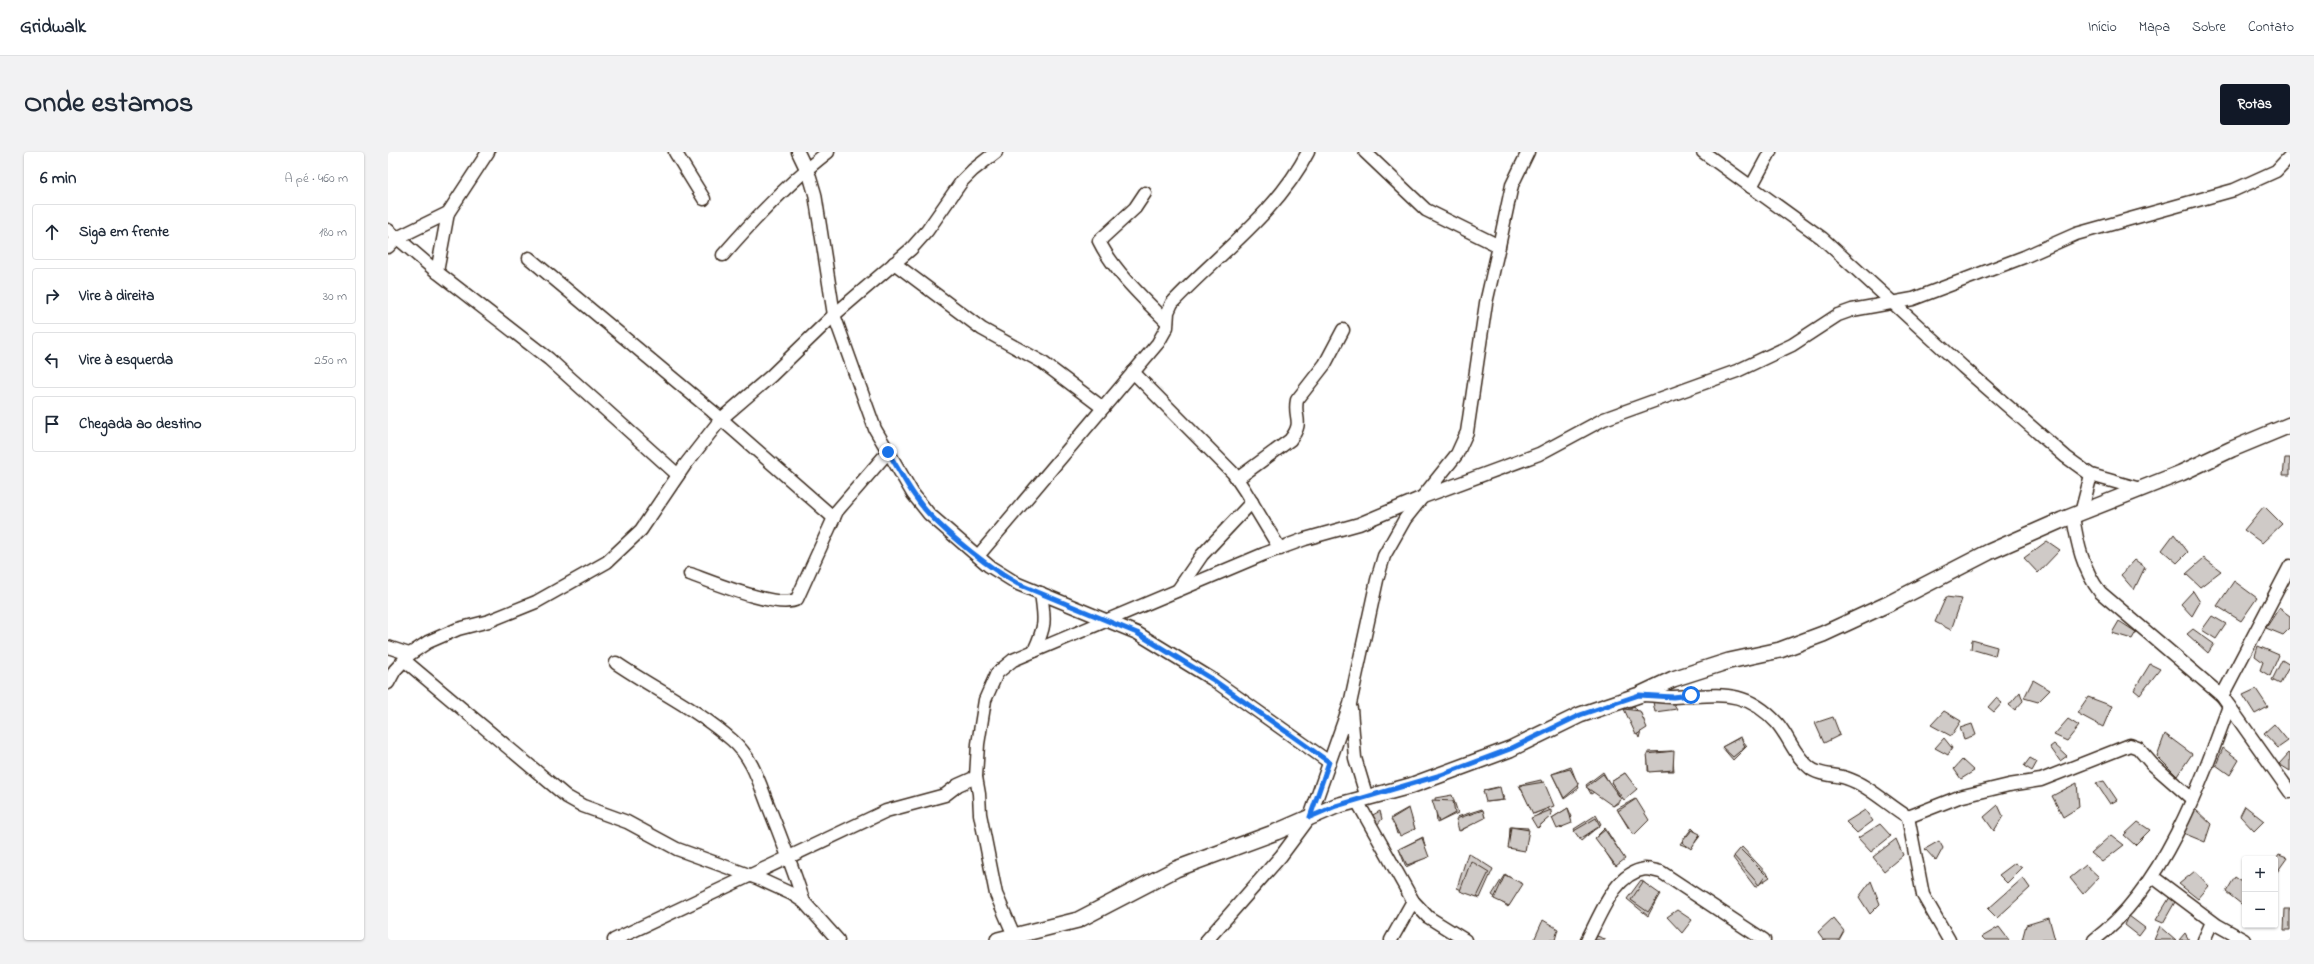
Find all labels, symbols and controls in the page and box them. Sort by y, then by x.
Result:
text: Gridwalk [20,14,86,41]
text: Início [2088,17,2117,38]
text: Mapa [2139,17,2170,38]
text: Sobre [2192,17,2226,38]
text: Contato [2248,17,2294,38]
text: Onde estamos [24,84,193,125]
button: Rotas [2220,84,2290,125]
text: 6 min [40,166,76,191]
text: A pé · 460 m [285,169,348,188]
icon: ahead [41,221,63,243]
text: Siga em frente [79,221,169,243]
text: 180 m [319,223,347,242]
icon: right [41,285,63,307]
text: Vire à direita [79,285,154,307]
text: 30 m [323,287,347,306]
icon: left [41,349,63,371]
text: Vire à esquerda [79,349,173,371]
text: 250 m [314,351,347,370]
icon: arrive [41,413,63,435]
text: Chegada ao destino [79,413,202,435]
route end [879,443,897,461]
route start [1682,686,1700,704]
map controls [2242,856,2278,928]
button: + [2242,856,2278,892]
button: − [2242,892,2278,928]

